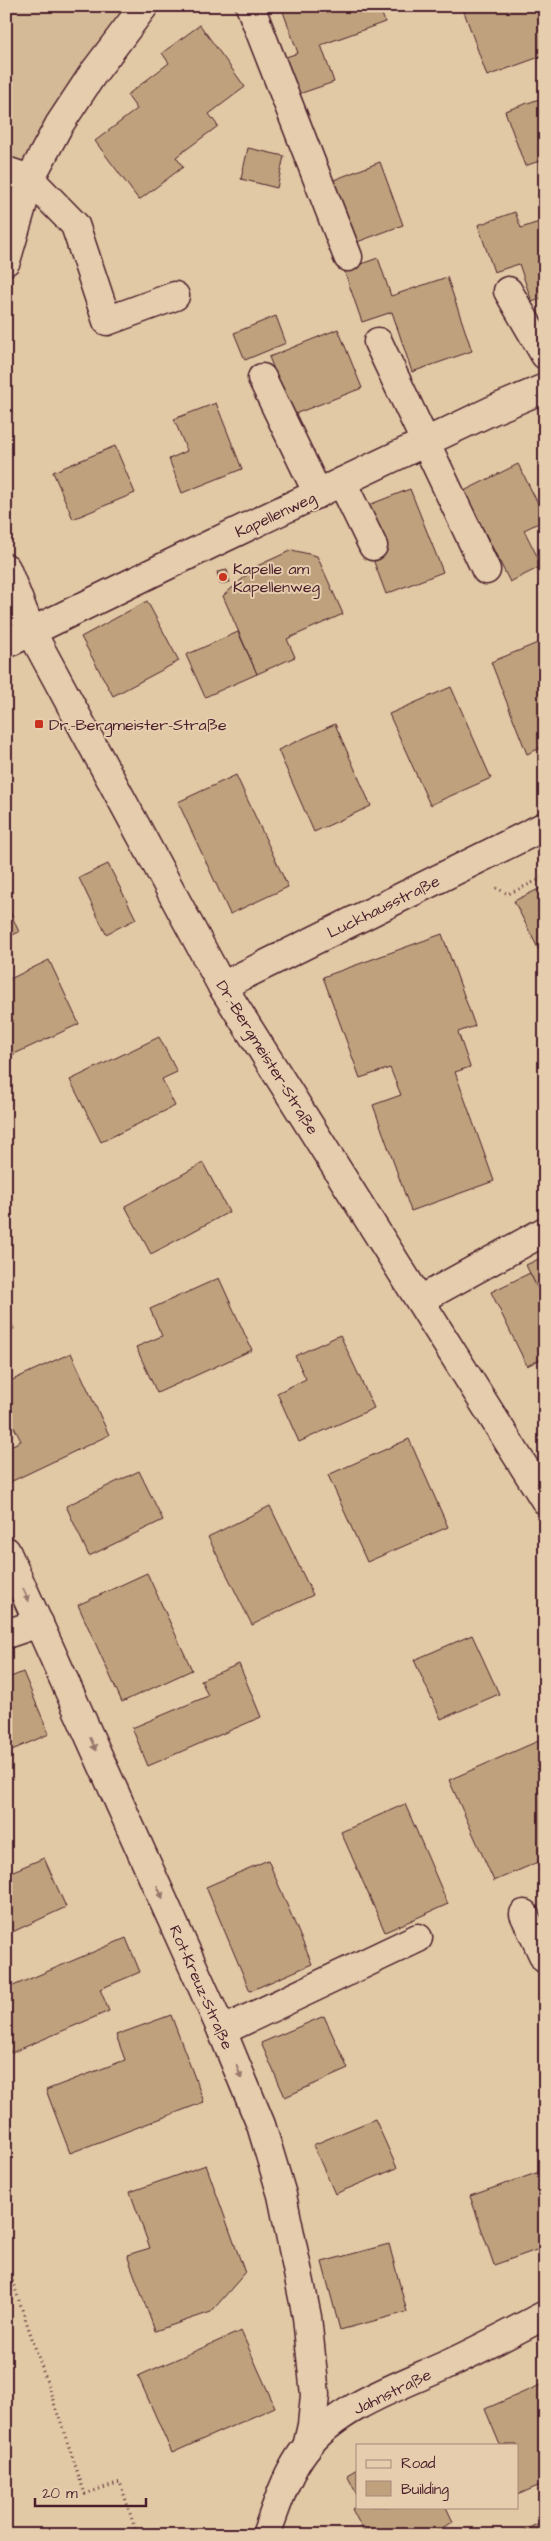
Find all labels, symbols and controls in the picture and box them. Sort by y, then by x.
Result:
street label: Kapellenweg [231,487,320,544]
place label: Kapelle am Kapellenweg [233,558,320,599]
marker: Kapelle am Kapellenweg [217,571,229,583]
place label: Dr.-Bergmeister-Straße [49,714,227,737]
marker: Dr.-Bergmeister-Straße [33,718,45,730]
street label: Luckhausstraße [323,870,444,944]
street label: Dr.-Bergmeister-Straße [210,976,324,1140]
one-way arrow [23,1588,31,1602]
one-way arrow [89,1737,97,1751]
one-way arrow [156,1885,164,1899]
street label: Rot-Kreuz-Straße [164,1922,238,2053]
one-way arrow [236,2065,244,2080]
street label: Jahnstraße [350,2363,435,2420]
legend [356,2444,518,2508]
text: Road [401,2453,436,2474]
scale bar [35,2476,146,2508]
text: Building [401,2479,449,2501]
text: 20 m [42,2483,78,2504]

